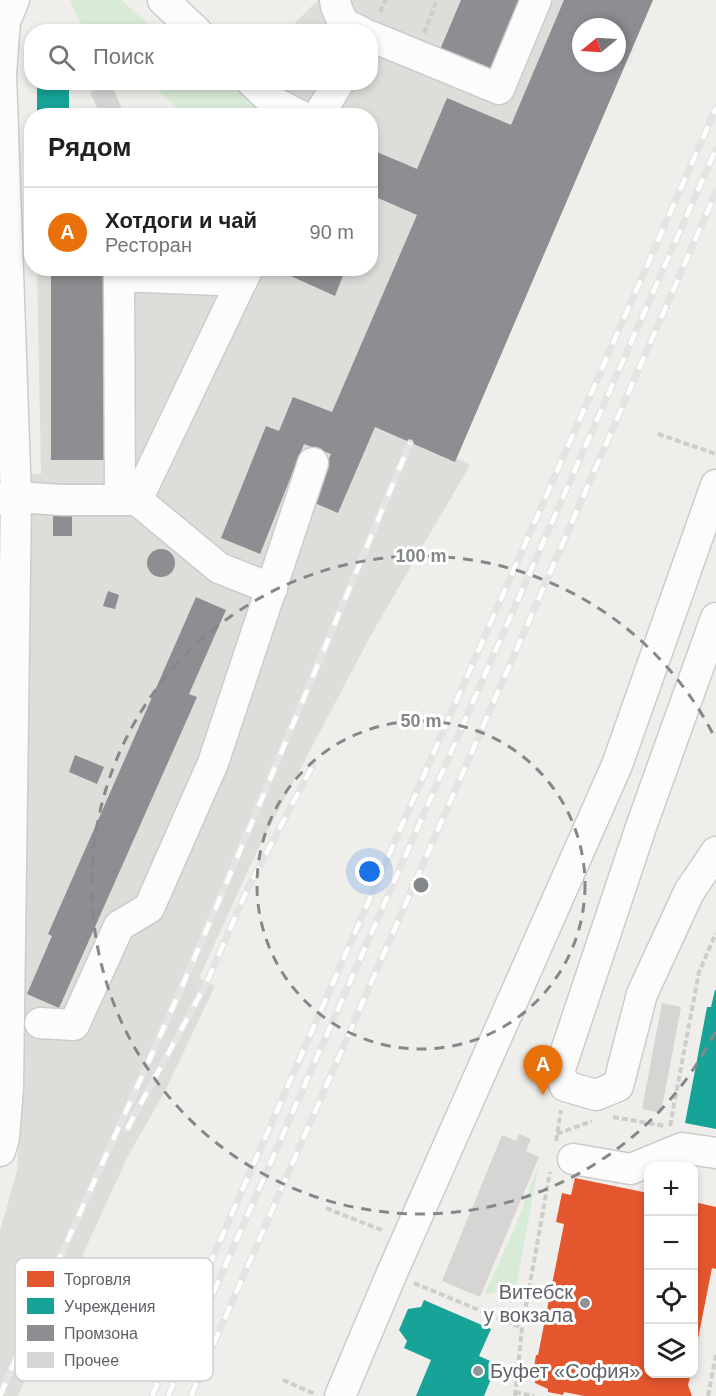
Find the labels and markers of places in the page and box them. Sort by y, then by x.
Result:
centre of rings [411,875,431,895]
pin: A [524,1046,562,1095]
place label: Витебск у вокзала [484,1281,574,1326]
marker: Витебск у вокзала [578,1296,592,1310]
place label: Буфет «София» [490,1360,640,1382]
marker: Буфет «София» [471,1364,485,1378]

